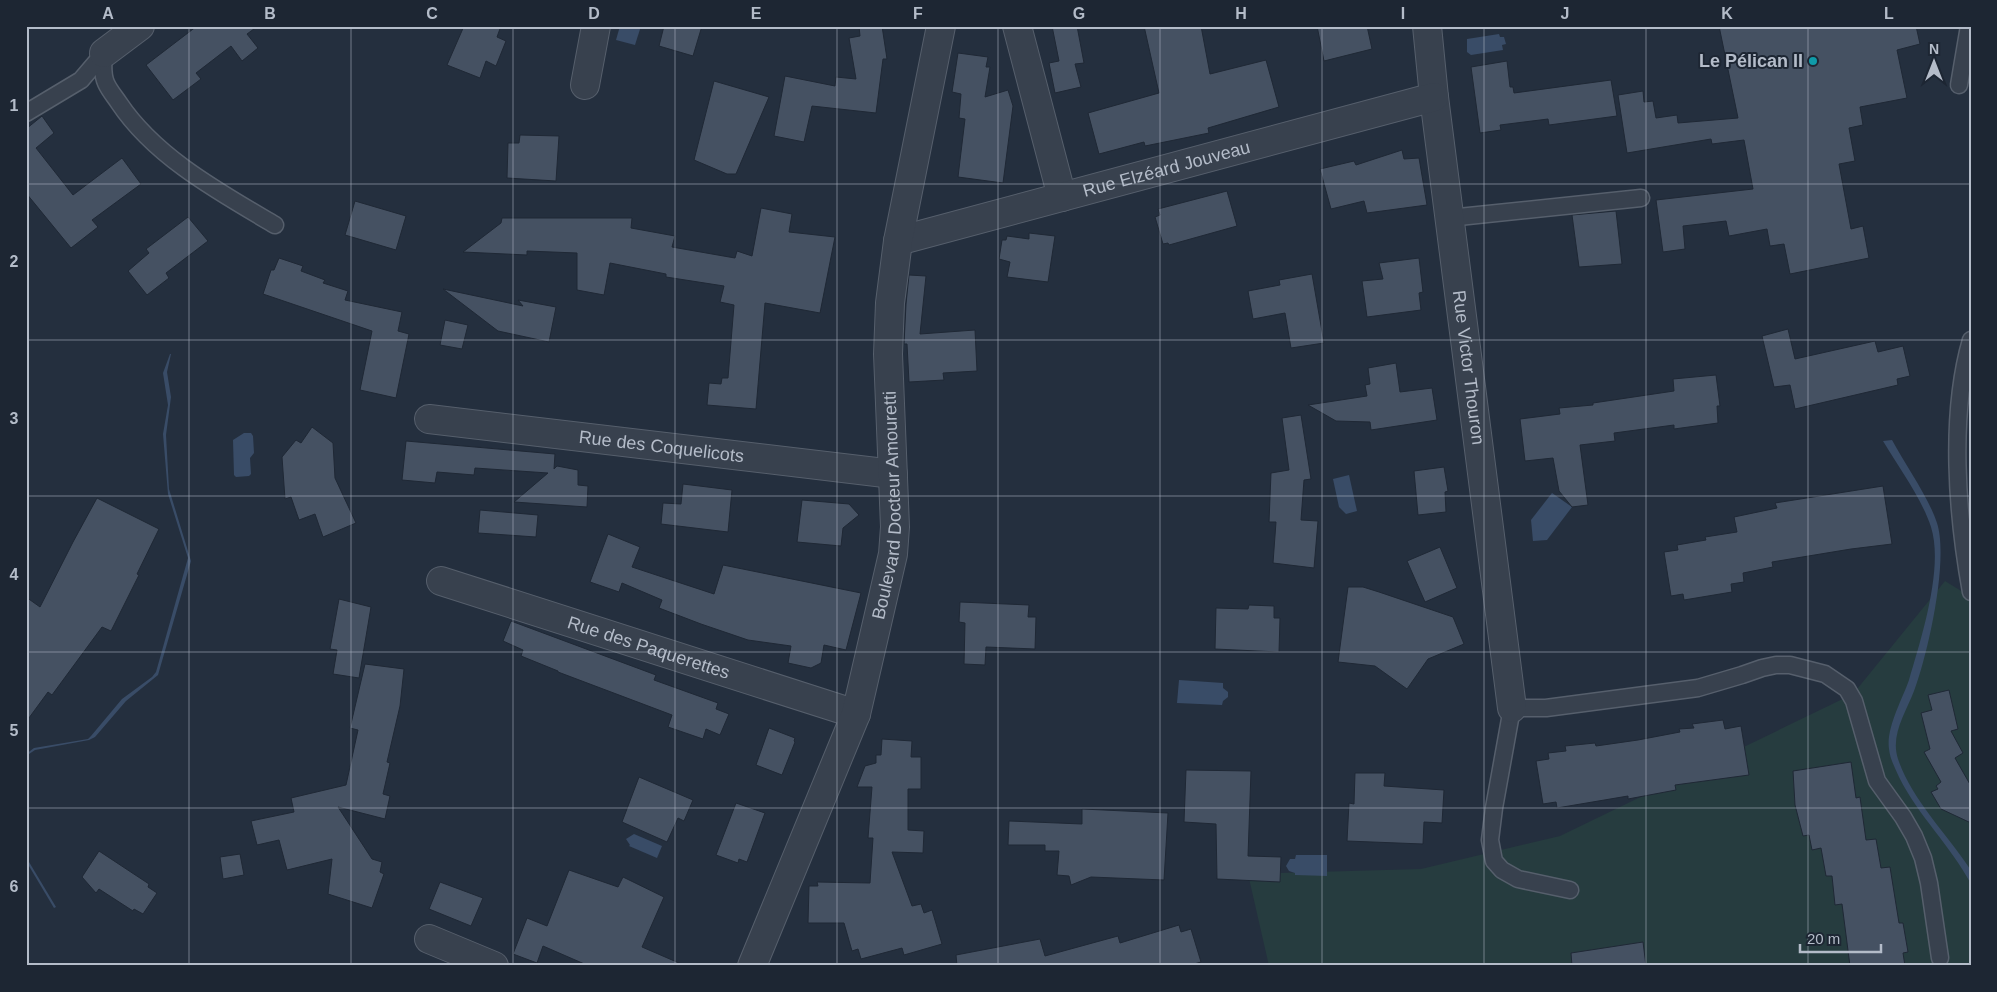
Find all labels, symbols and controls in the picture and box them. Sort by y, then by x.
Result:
text: A [102,5,114,22]
text: B [264,5,276,22]
text: C [426,5,438,22]
text: D [588,5,600,22]
text: E [751,5,762,22]
text: F [913,5,923,22]
text: G [1073,5,1085,22]
text: H [1235,5,1247,22]
text: I [1401,5,1405,22]
text: J [1561,5,1569,22]
text: K [1721,5,1733,22]
text: L [1884,5,1894,22]
north arrow [1910,38,1960,88]
text: N [1929,41,1939,57]
place label: Le Pélican II [1699,51,1803,71]
marker: Le Pélican II [1807,55,1819,67]
text: 1 [10,97,19,114]
street label: Rue Elzéard Jouveau [1081,137,1252,201]
text: 2 [10,253,19,270]
street label: Rue Victor Thouron [1449,289,1488,446]
street label: Boulevard Docteur Amouretti [868,390,905,622]
text: 3 [10,410,19,427]
street label: Rue des Coquelicots [578,427,745,466]
text: 4 [10,566,19,583]
street label: Rue des Paquerettes [565,612,732,683]
text: 5 [10,722,19,739]
text: 6 [10,878,19,895]
scale bar [1800,922,1881,954]
text: 20 m [1807,930,1840,947]

